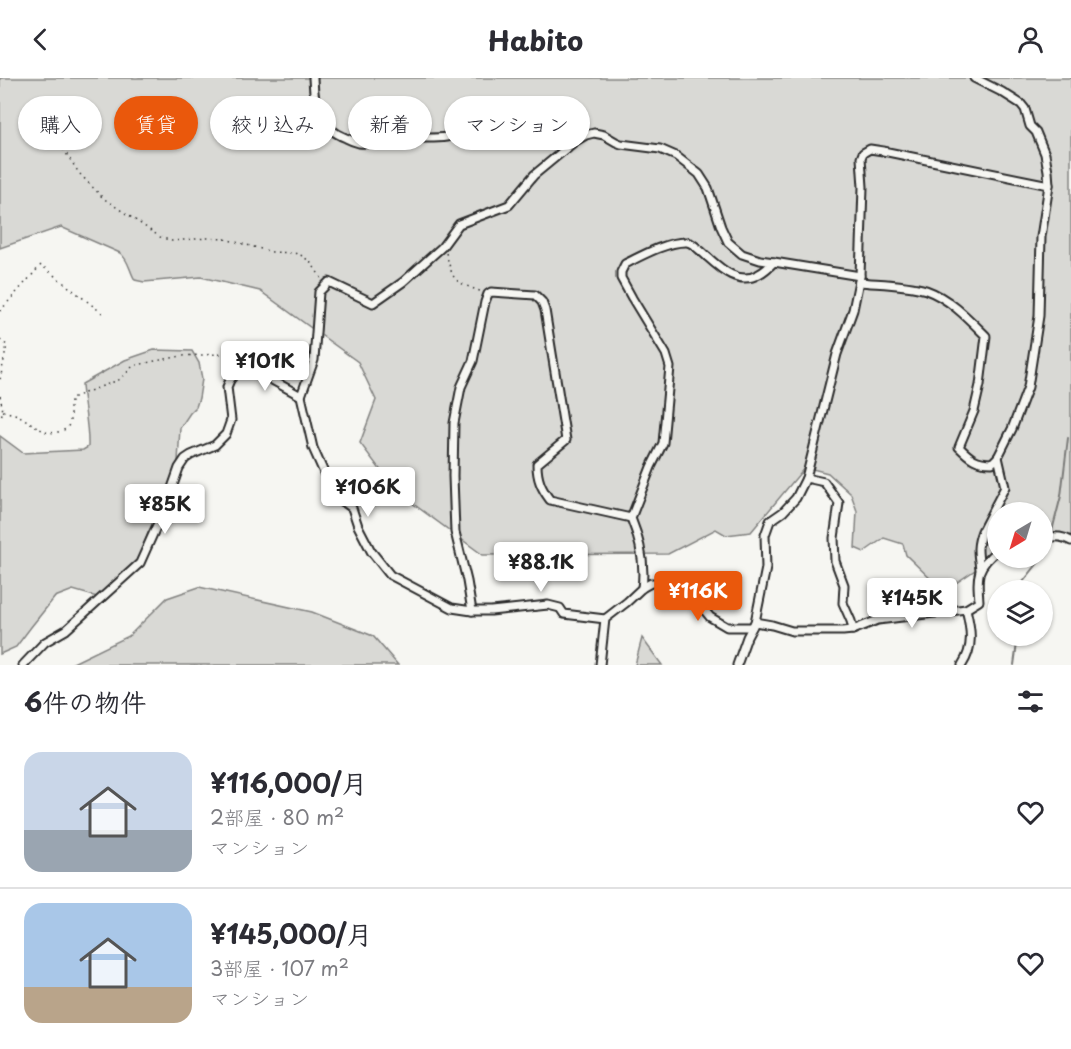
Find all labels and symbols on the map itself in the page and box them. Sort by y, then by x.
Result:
pin: ¥101K [223,341,307,392]
pin: ¥106K [326,467,410,518]
pin: ¥85K [129,484,201,535]
north arrow [987,502,1053,568]
pin: ¥88.1K [492,542,590,593]
pin: ¥116K [656,571,740,622]
pin: ¥145K [870,578,954,629]

